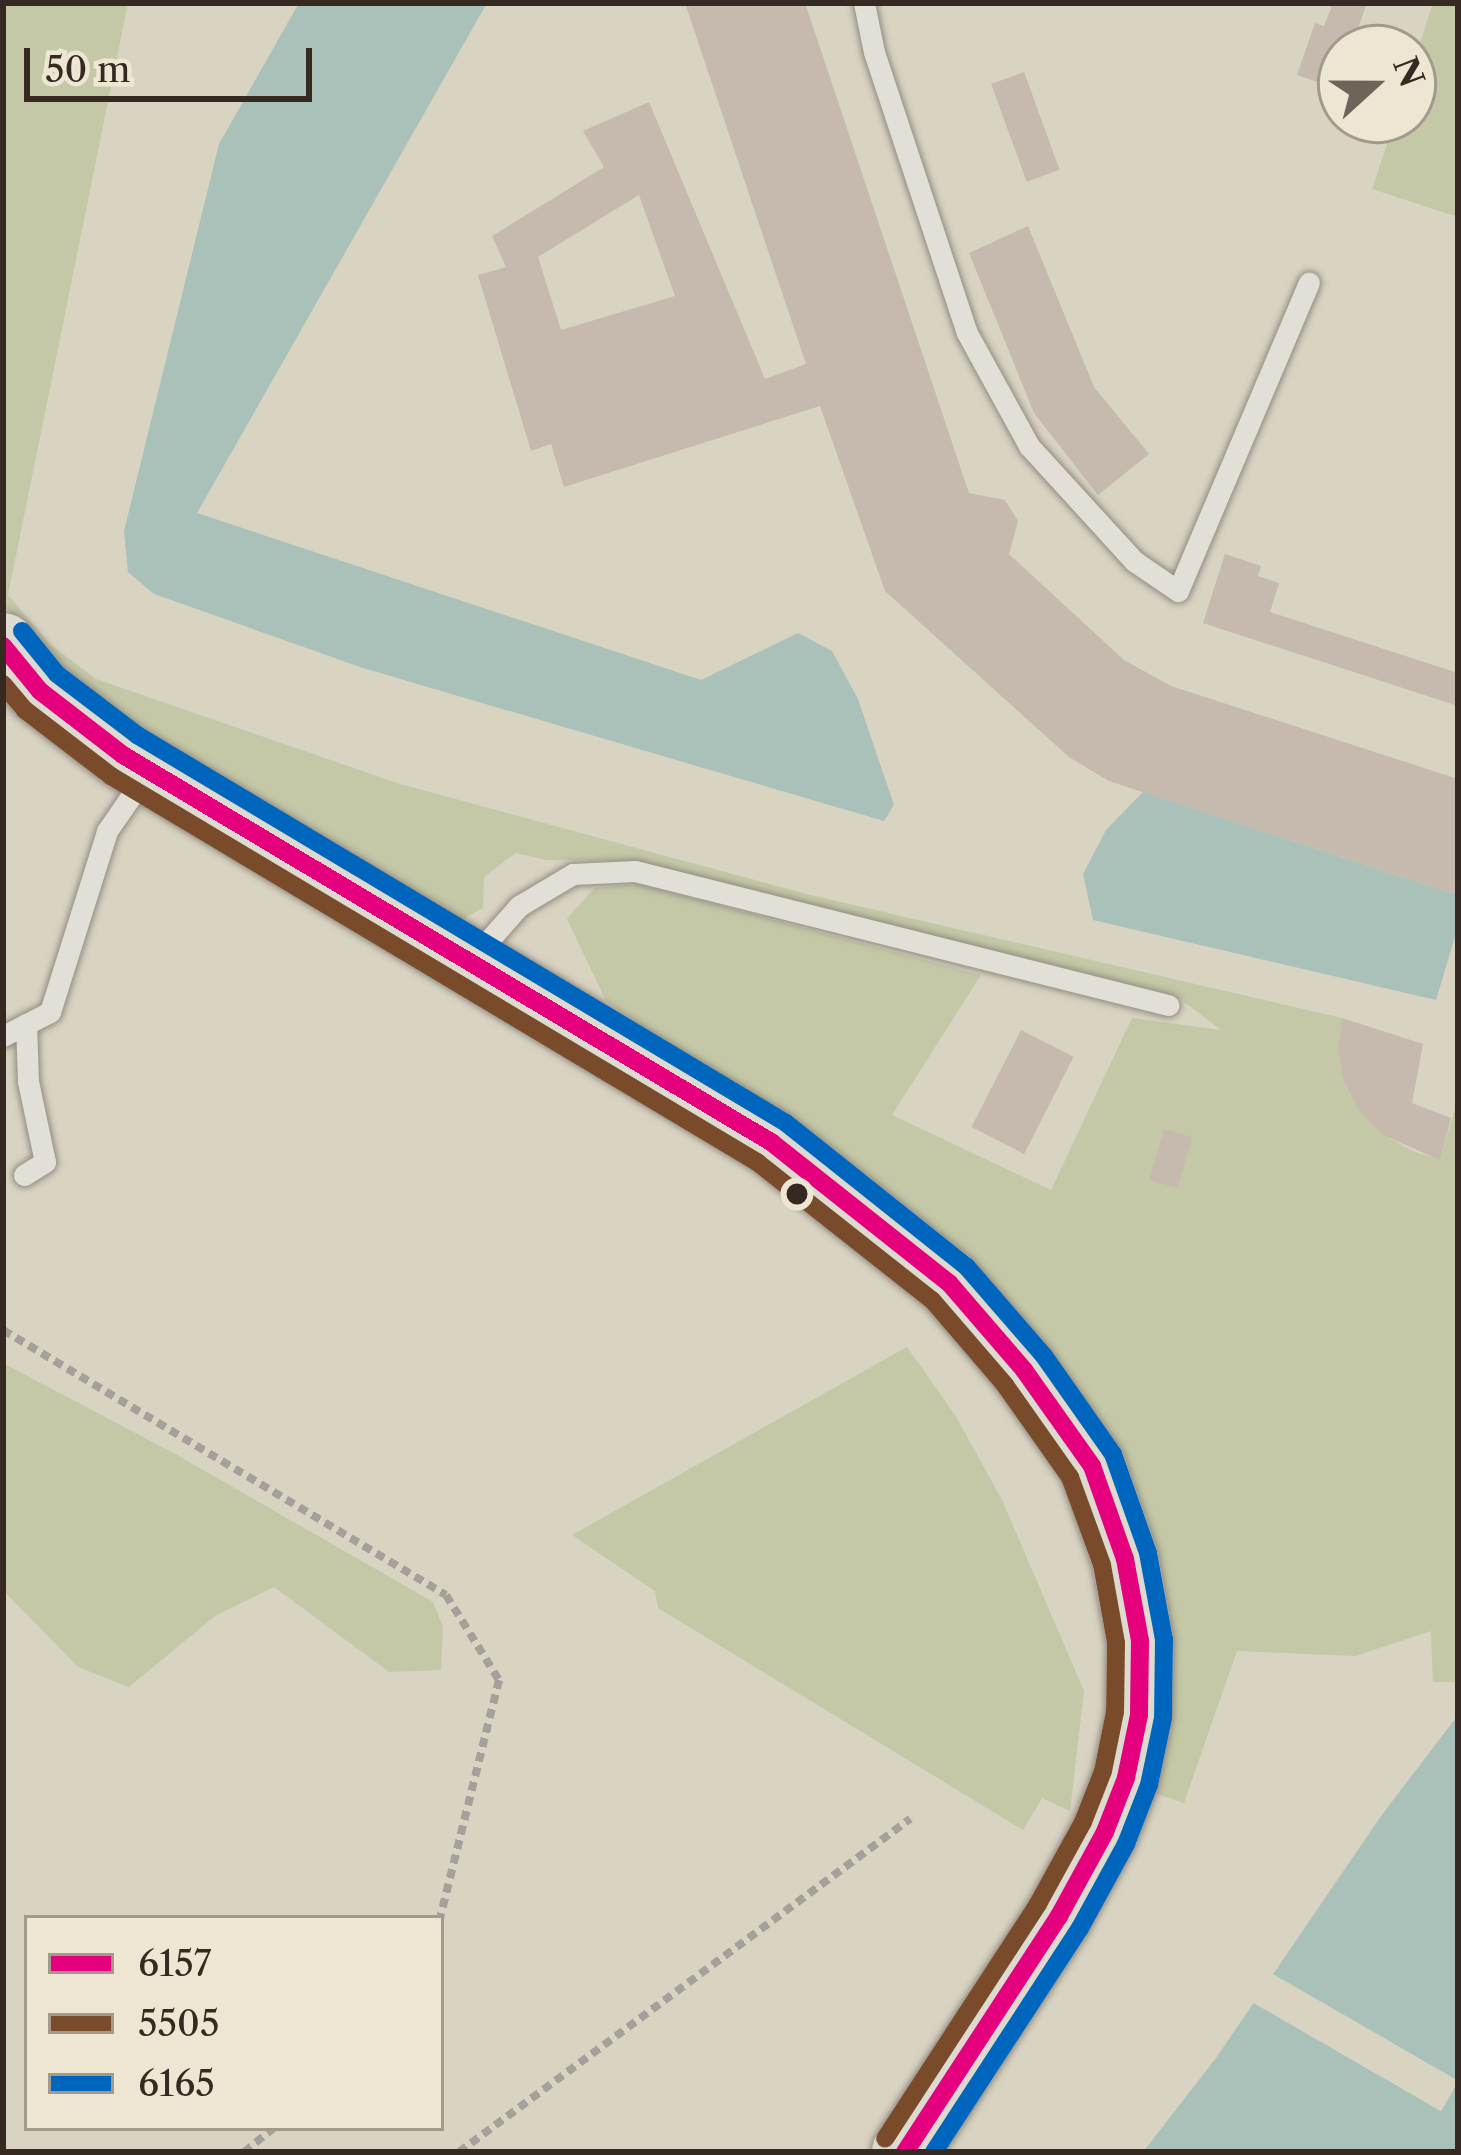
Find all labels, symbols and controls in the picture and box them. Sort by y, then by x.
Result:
scale bar [30,24,318,98]
north arrow [1317,24,1437,144]
text: 50 m [45,47,130,91]
text: N [1384,51,1433,93]
unlabelled marker [786,1183,808,1205]
legend [24,1915,444,2131]
text: 6157 [138,1941,212,1985]
text: 5505 [138,2001,219,2045]
text: 6165 [138,2061,215,2105]

